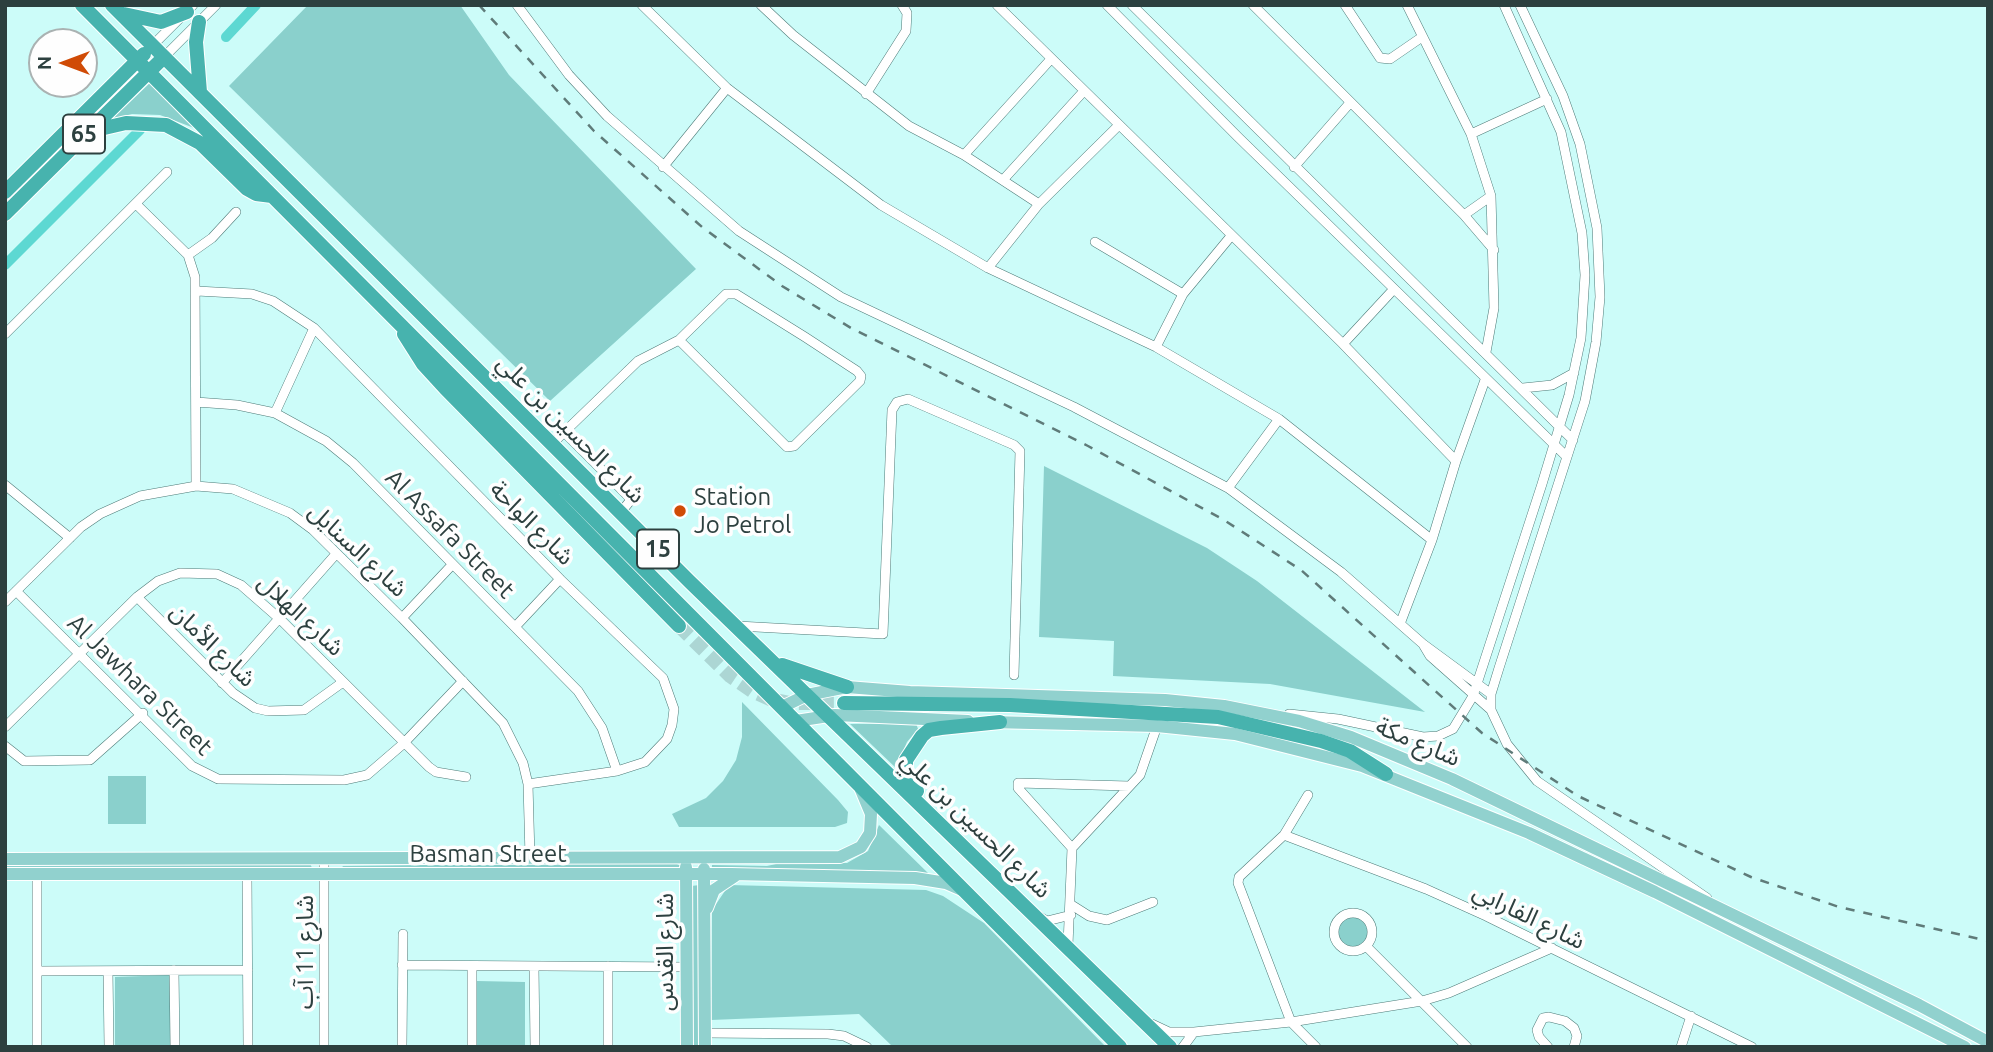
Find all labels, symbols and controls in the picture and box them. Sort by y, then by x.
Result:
north arrow [28,28,98,98]
text: N [33,56,55,70]
road number: 65 [63,114,105,154]
street label: شارع الحسين بن علي [491,349,651,509]
street label: Al Assafa Street [380,464,520,604]
street label: شارع الواحة [484,475,580,571]
place label: Station Jo Petrol [694,483,791,539]
street label: شارع السنايل [303,497,413,603]
marker: Station Jo Petrol [672,503,688,519]
road number: 15 [637,530,679,568]
street label: شارع الهلال [252,568,350,662]
street label: شارع الأمان [164,597,262,693]
street label: Al Jawhara Street [62,609,218,761]
street label: شارع مكة [1372,711,1464,773]
street label: شارع الحسين بن علي [895,746,1057,904]
street label: Basman Street [409,840,567,868]
street label: شارع الفارابي [1468,877,1590,955]
street label: شارع القدس [651,893,679,1011]
street label: شارع 11 آب [291,895,319,1009]

